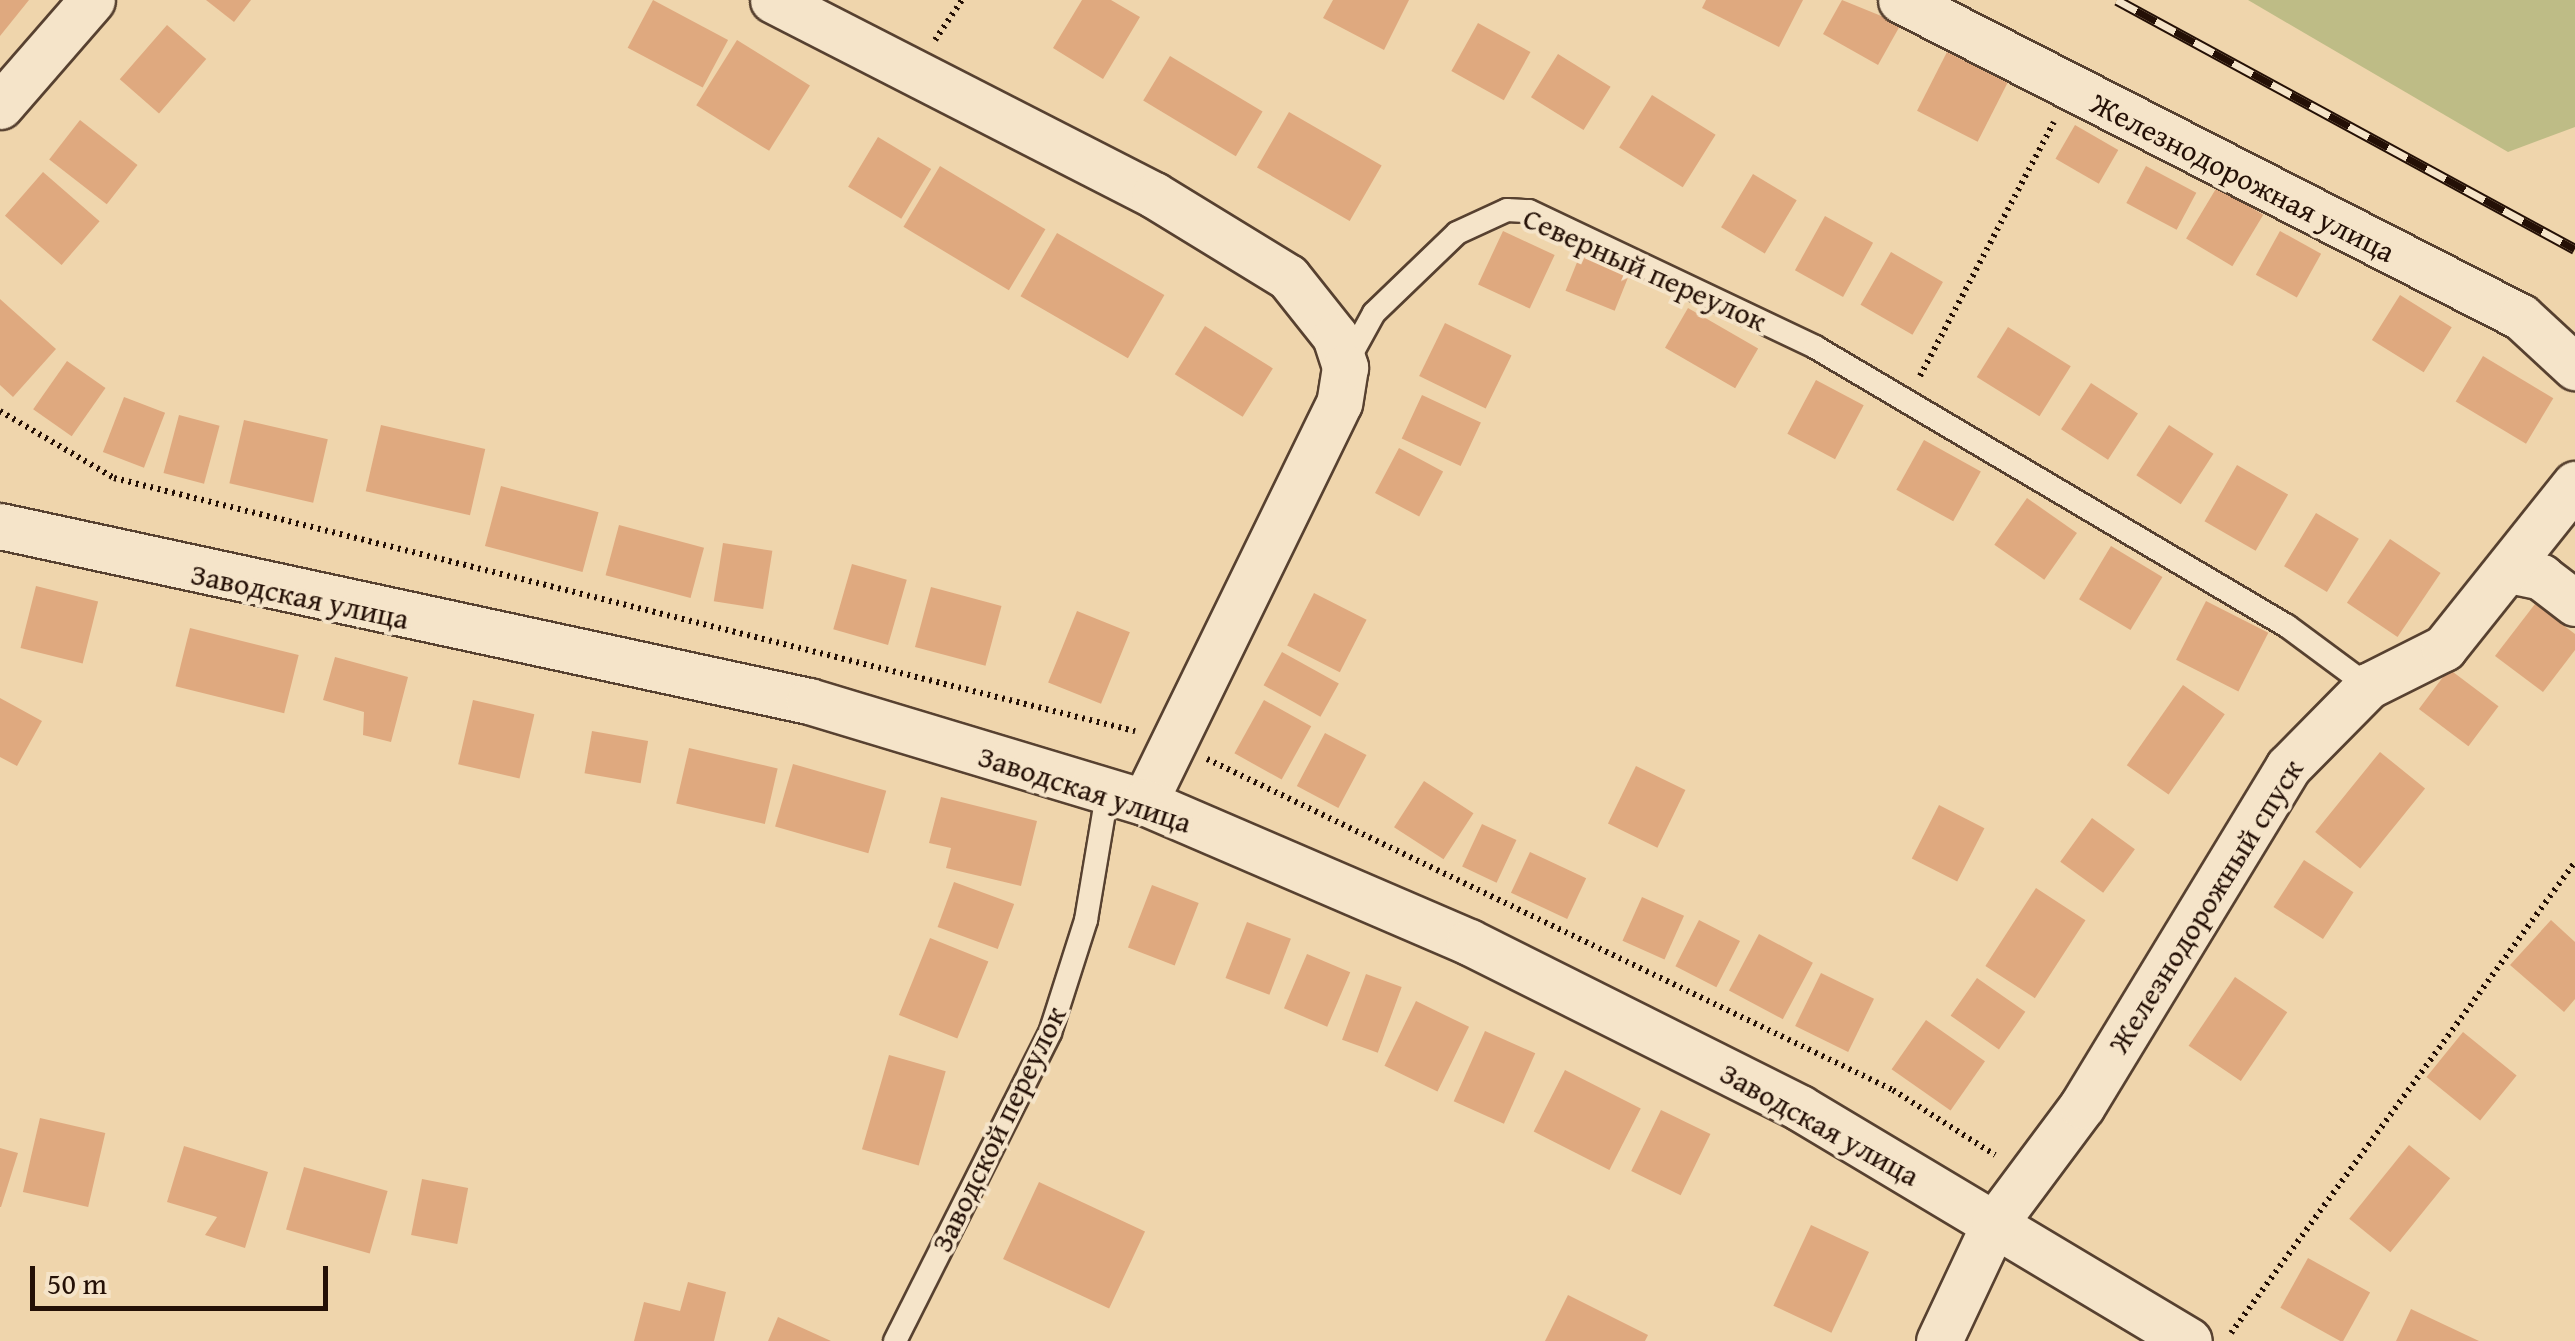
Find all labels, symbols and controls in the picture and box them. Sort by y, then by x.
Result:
street label: Железнодорожная улица [2085,85,2401,269]
street label: Северный переулок [1518,199,1772,339]
street label: Заводская улица [188,555,412,637]
street label: Заводская улица [974,738,1196,840]
street label: Железнодорожный спуск [2100,753,2310,1059]
street label: Заводской переулок [923,1000,1073,1258]
street label: Заводская улица [1714,1054,1926,1194]
scale bar [35,1246,332,1308]
text: 50 m [47,1261,107,1305]

